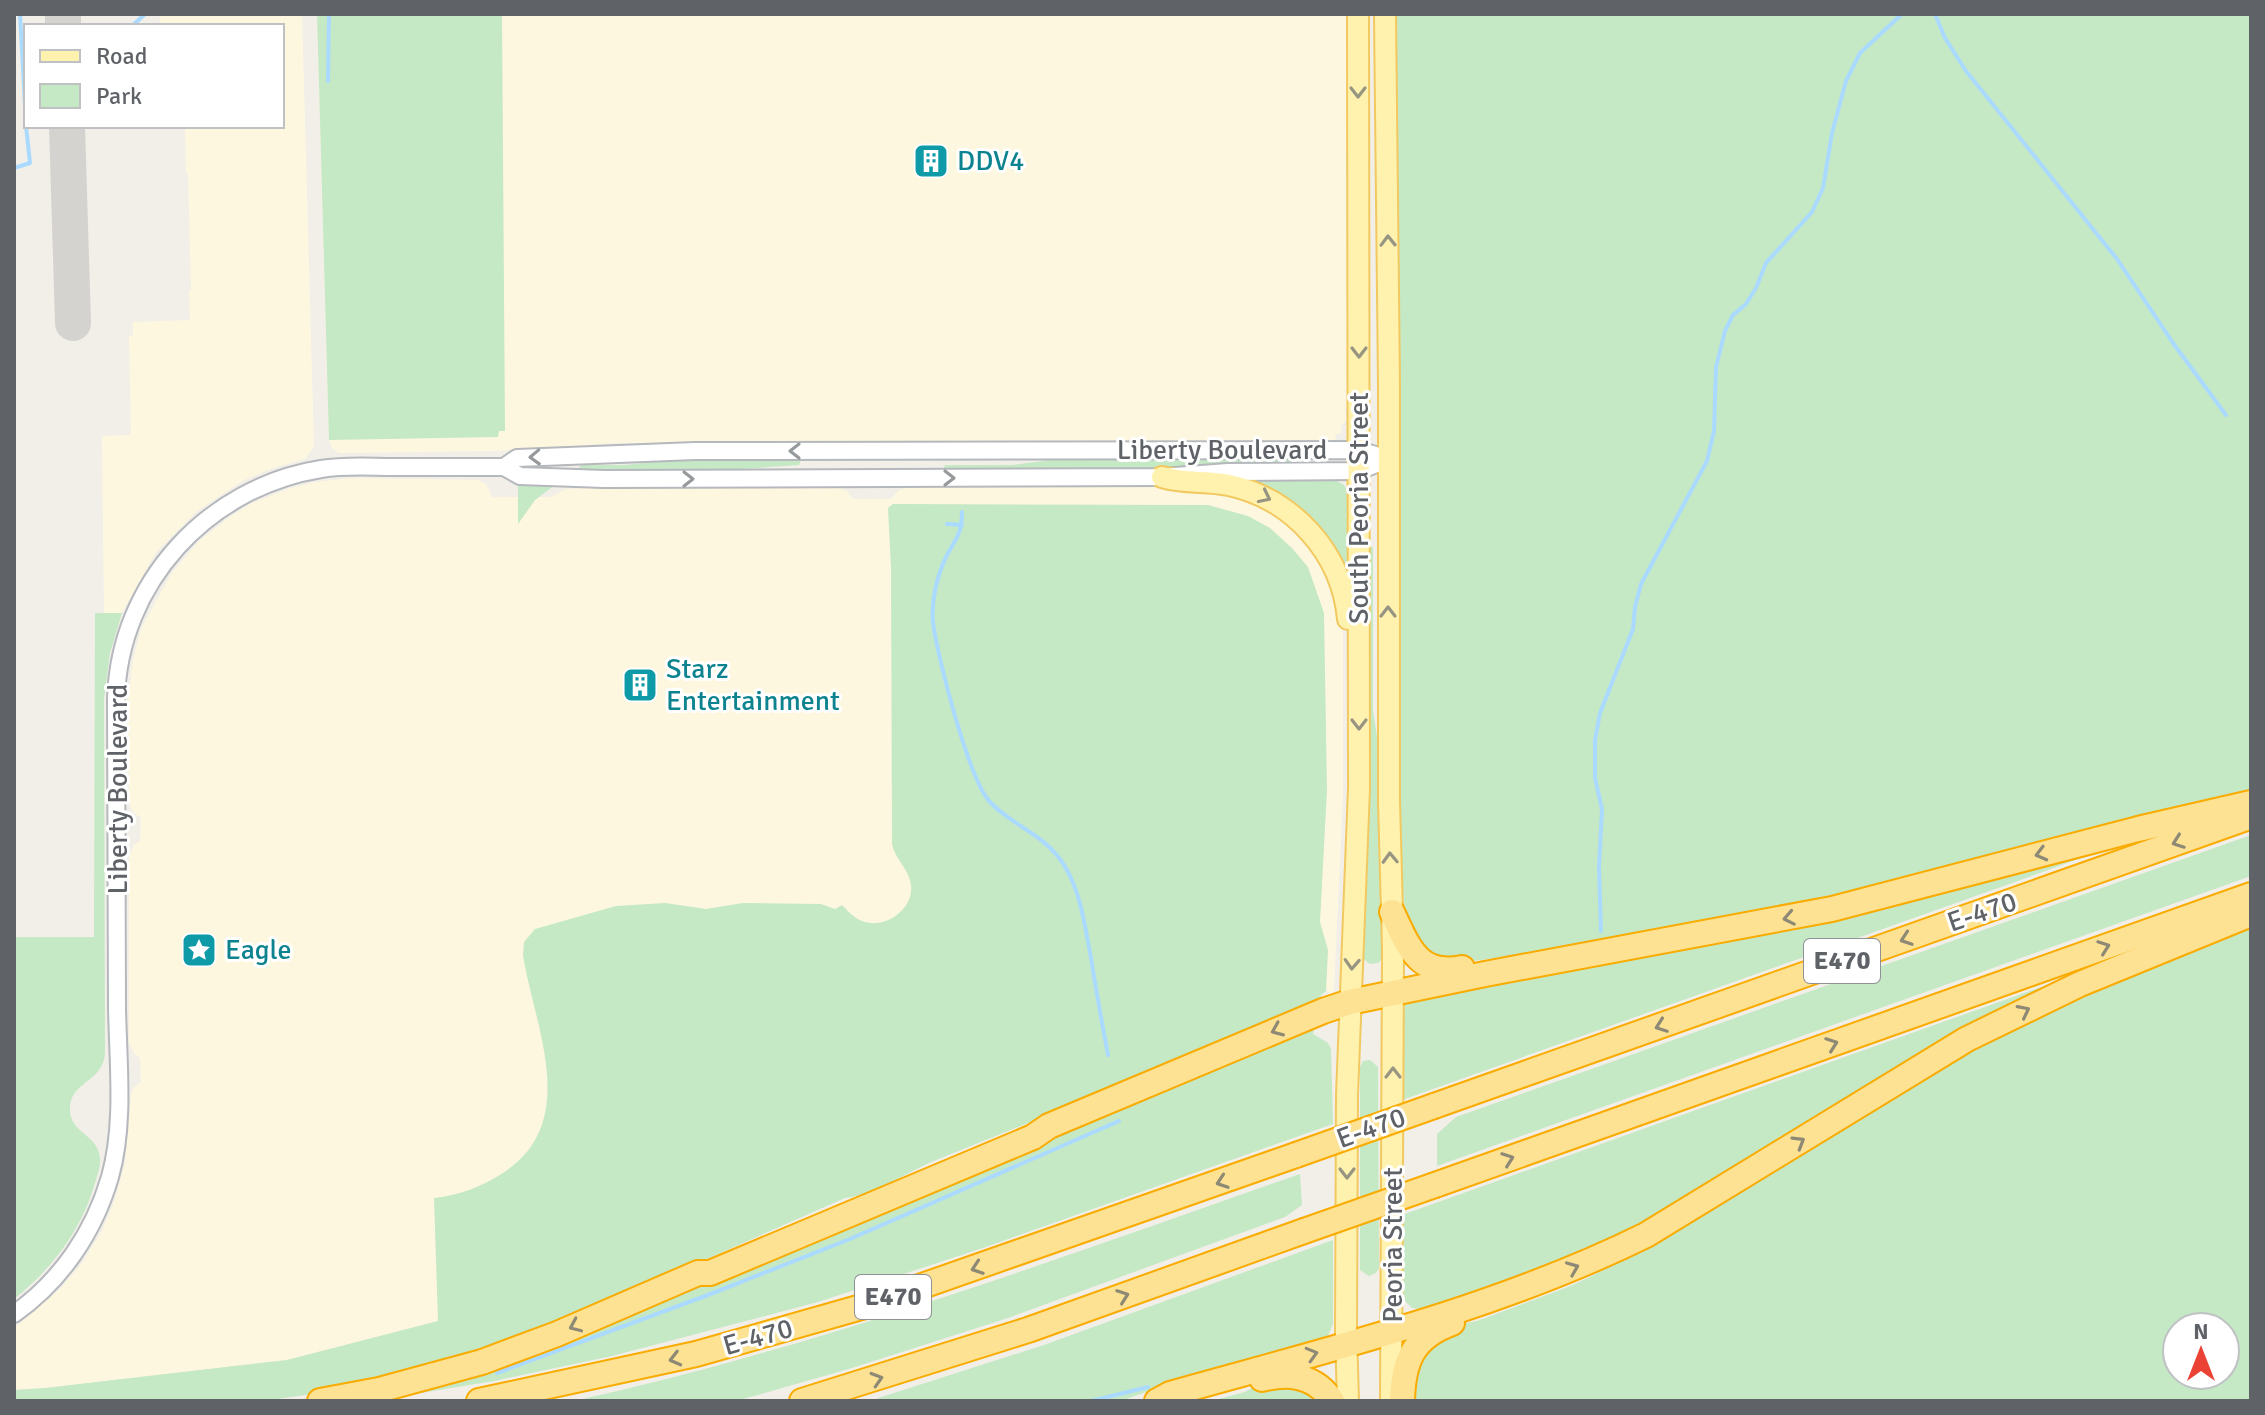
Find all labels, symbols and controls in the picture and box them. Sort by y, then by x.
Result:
legend [24,24,284,128]
text: Road [96,41,147,71]
text: Park [96,81,142,111]
one-way arrow [1349,86,1367,99]
building icon: DDV4 [912,142,950,180]
place label: DDV4 [957,144,1024,178]
one-way arrow [1379,234,1397,247]
one-way arrow [1350,346,1368,359]
street label: South Peoria Street [1342,392,1376,624]
street label: Liberty Boulevard [1117,433,1327,467]
one-way arrow [788,442,801,460]
one-way arrow [528,448,541,465]
one-way arrow [943,469,956,487]
one-way arrow [682,470,695,488]
one-way arrow [1256,488,1271,503]
one-way arrow [1379,605,1397,618]
place label: Starz Entertainment [666,652,840,718]
building icon: Starz Entertainment [621,666,659,704]
street label: Liberty Boulevard [101,684,135,894]
one-way arrow [1350,718,1368,731]
one-way arrow [2171,833,2185,849]
one-way arrow [2034,844,2048,861]
one-way arrow [1381,851,1399,864]
street label: E-470 [1943,884,2021,940]
one-way arrow [1782,909,1796,926]
one-way arrow [1900,929,1914,945]
place icon: Eagle [180,931,218,969]
place label: Eagle [225,933,291,967]
road number: E470 [1804,939,1880,983]
one-way arrow [2096,940,2110,957]
one-way arrow [1343,958,1360,971]
one-way arrow [2015,1005,2030,1020]
one-way arrow [1655,1016,1669,1032]
one-way arrow [1271,1021,1285,1037]
one-way arrow [1825,1037,1839,1053]
one-way arrow [1384,1066,1402,1079]
street label: E-470 [1332,1100,1410,1156]
one-way arrow [1790,1136,1805,1151]
one-way arrow [1500,1152,1514,1168]
one-way arrow [1338,1167,1356,1180]
street label: Peoria Street [1376,1167,1410,1323]
one-way arrow [1216,1172,1230,1188]
one-way arrow [971,1259,985,1275]
one-way arrow [1565,1262,1579,1278]
road number: E470 [855,1275,931,1319]
one-way arrow [1115,1289,1129,1306]
street label: E-470 [719,1311,797,1363]
north arrow [2161,1311,2241,1391]
one-way arrow [569,1317,583,1333]
text: N [2193,1318,2209,1345]
one-way arrow [1304,1347,1318,1363]
one-way arrow [668,1350,682,1367]
one-way arrow [870,1372,883,1388]

